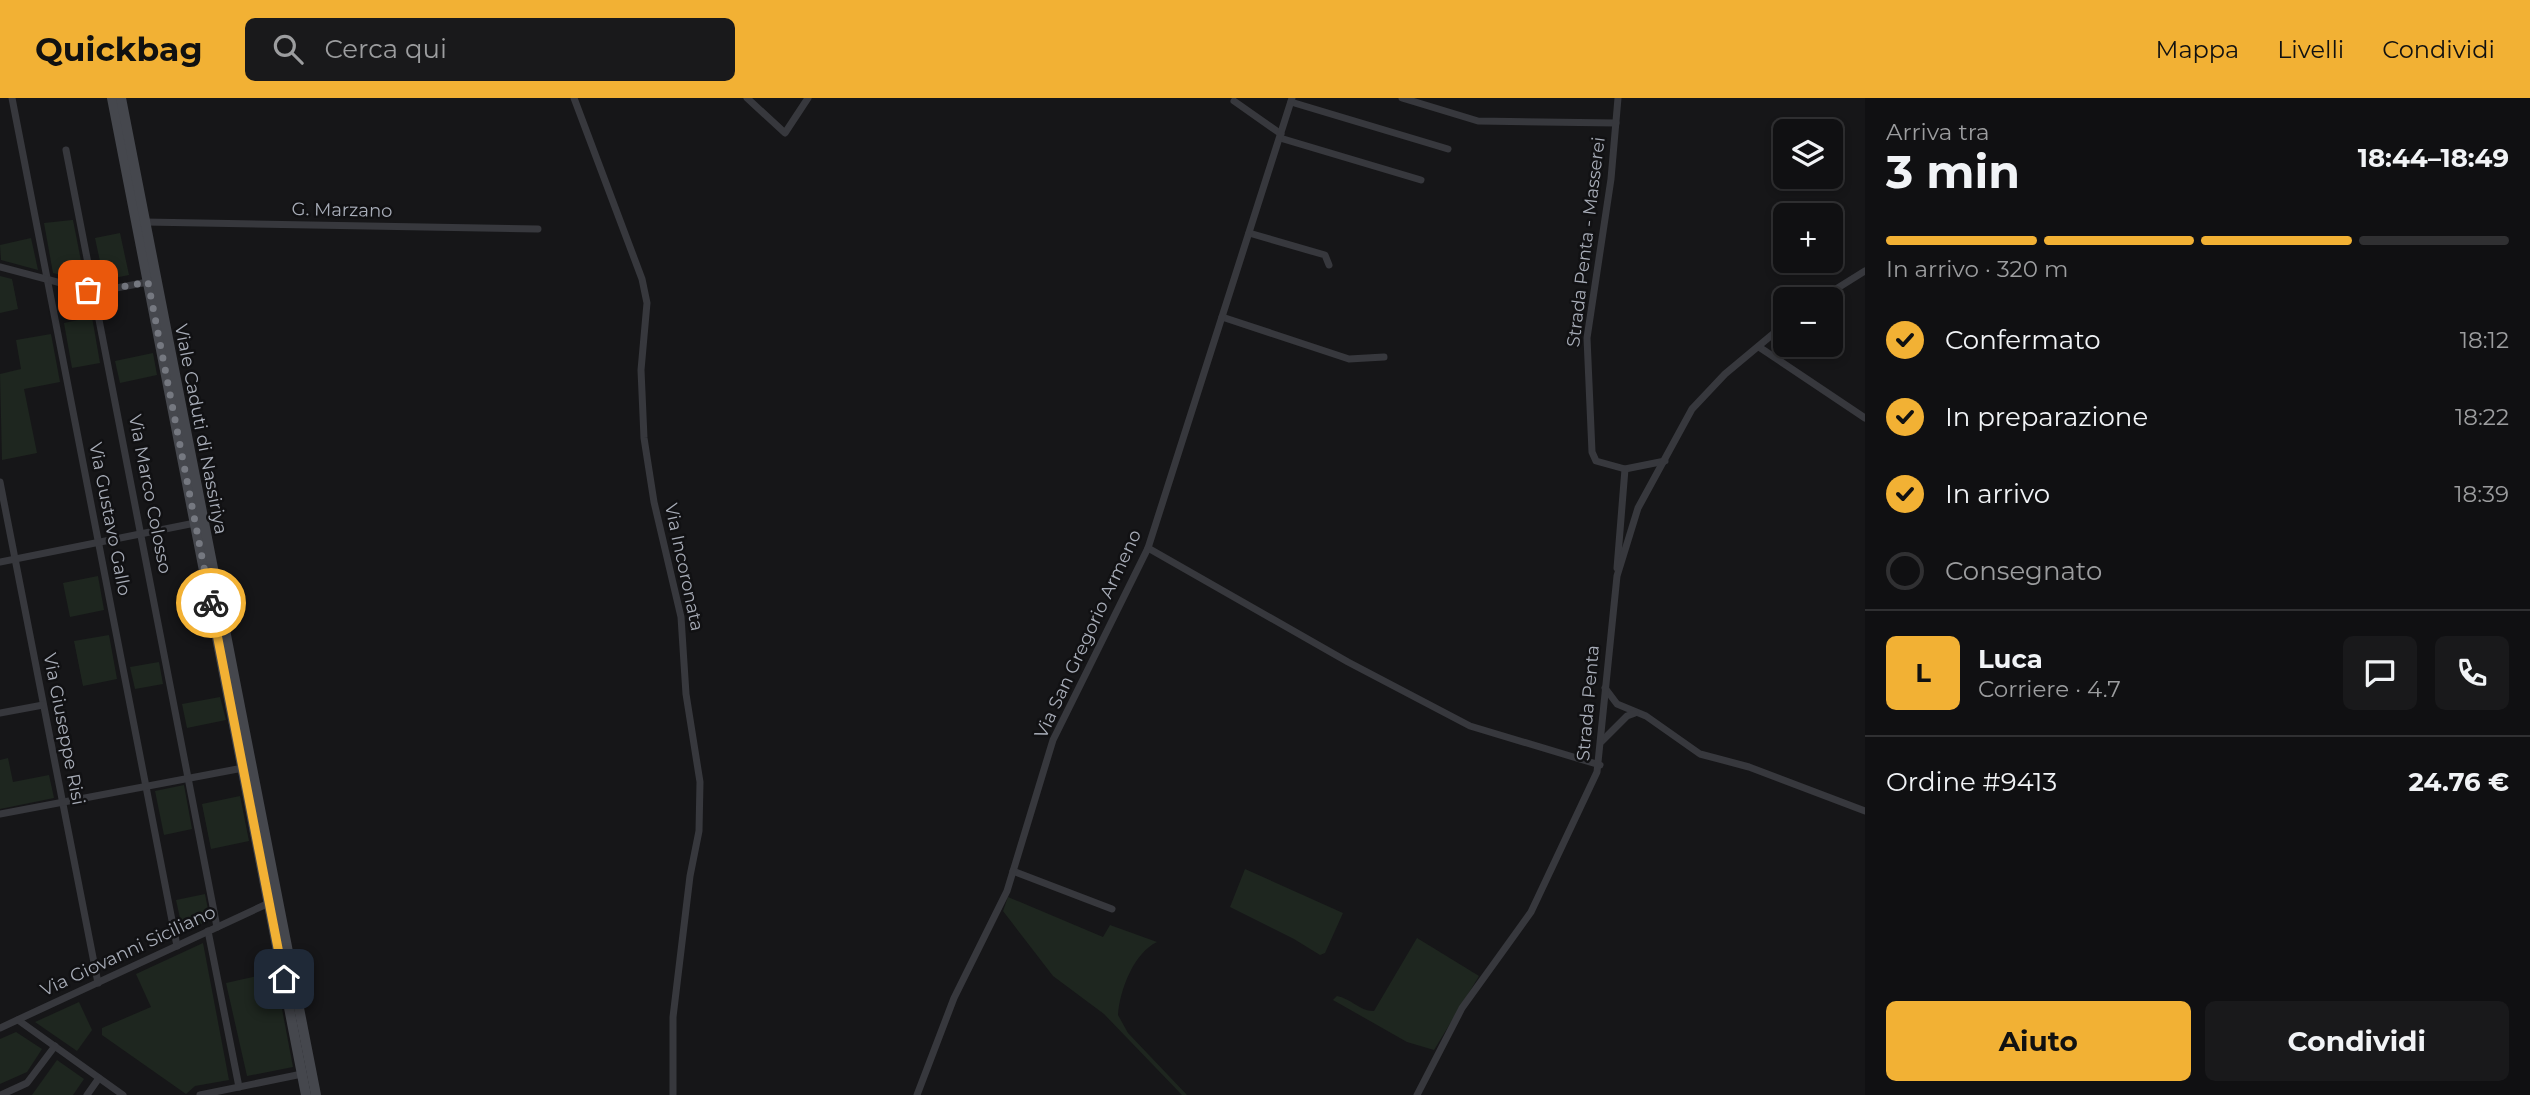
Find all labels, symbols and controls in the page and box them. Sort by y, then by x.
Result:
search box [245,18,735,81]
text: Quickbag [35,29,203,69]
icon: search [269,30,307,68]
text: Cerca qui [325,33,447,65]
text: Mappa [2156,35,2239,64]
text: Livelli [2277,35,2344,64]
text: Condividi [2382,35,2495,64]
text: Arriva tra [1886,118,1990,146]
map controls [1773,119,1843,357]
button: layers [1773,119,1843,189]
street label: Strada Penta - Masserei [1562,136,1610,348]
text: 18:44–18:49 [2358,142,2509,174]
text: 3 min [1886,143,2020,200]
street label: G. Marzano [291,198,393,222]
button: + [1773,203,1843,273]
text: In arrivo · 320 m [1886,255,2068,283]
pin [58,260,118,320]
icon: bag [69,271,107,309]
button: − [1773,287,1843,357]
icon: check [1886,321,1924,359]
street label: Viale Caduti di Nassiriya [170,322,232,536]
text: Confermato [1945,324,2101,356]
text: 18:12 [2460,326,2509,354]
icon: check [1886,398,1924,436]
text: In preparazione [1945,401,2148,433]
text: 18:22 [2455,403,2509,431]
street label: Via Marco Colosso [124,412,176,576]
street label: Via Gustavo Gallo [84,441,136,597]
icon: check [1886,475,1924,513]
text: In arrivo [1945,478,2050,510]
text: 18:39 [2454,480,2509,508]
street label: Via Incoronata [660,501,708,633]
street label: Via San Gregorio Armeno [1030,526,1146,742]
text: Consegnato [1945,555,2102,587]
courier [176,568,246,638]
icon: bike [192,584,230,622]
button: chat [2343,636,2417,710]
button: phone [2435,636,2509,710]
text: Luca [1978,643,2043,675]
street label: Strada Penta [1572,644,1604,762]
street label: Via Giuseppe Risi [38,651,90,807]
text: L [1915,657,1931,689]
text: Corriere · 4.7 [1978,675,2121,703]
text: Ordine #9413 [1886,766,2057,798]
text: 24.76 € [2409,766,2509,798]
street label: Via Giovanni Siciliano [37,901,219,1001]
pin [254,949,314,1009]
icon: home [265,960,303,998]
button: Aiuto [1886,1001,2191,1081]
button: Condividi [2205,1001,2509,1081]

